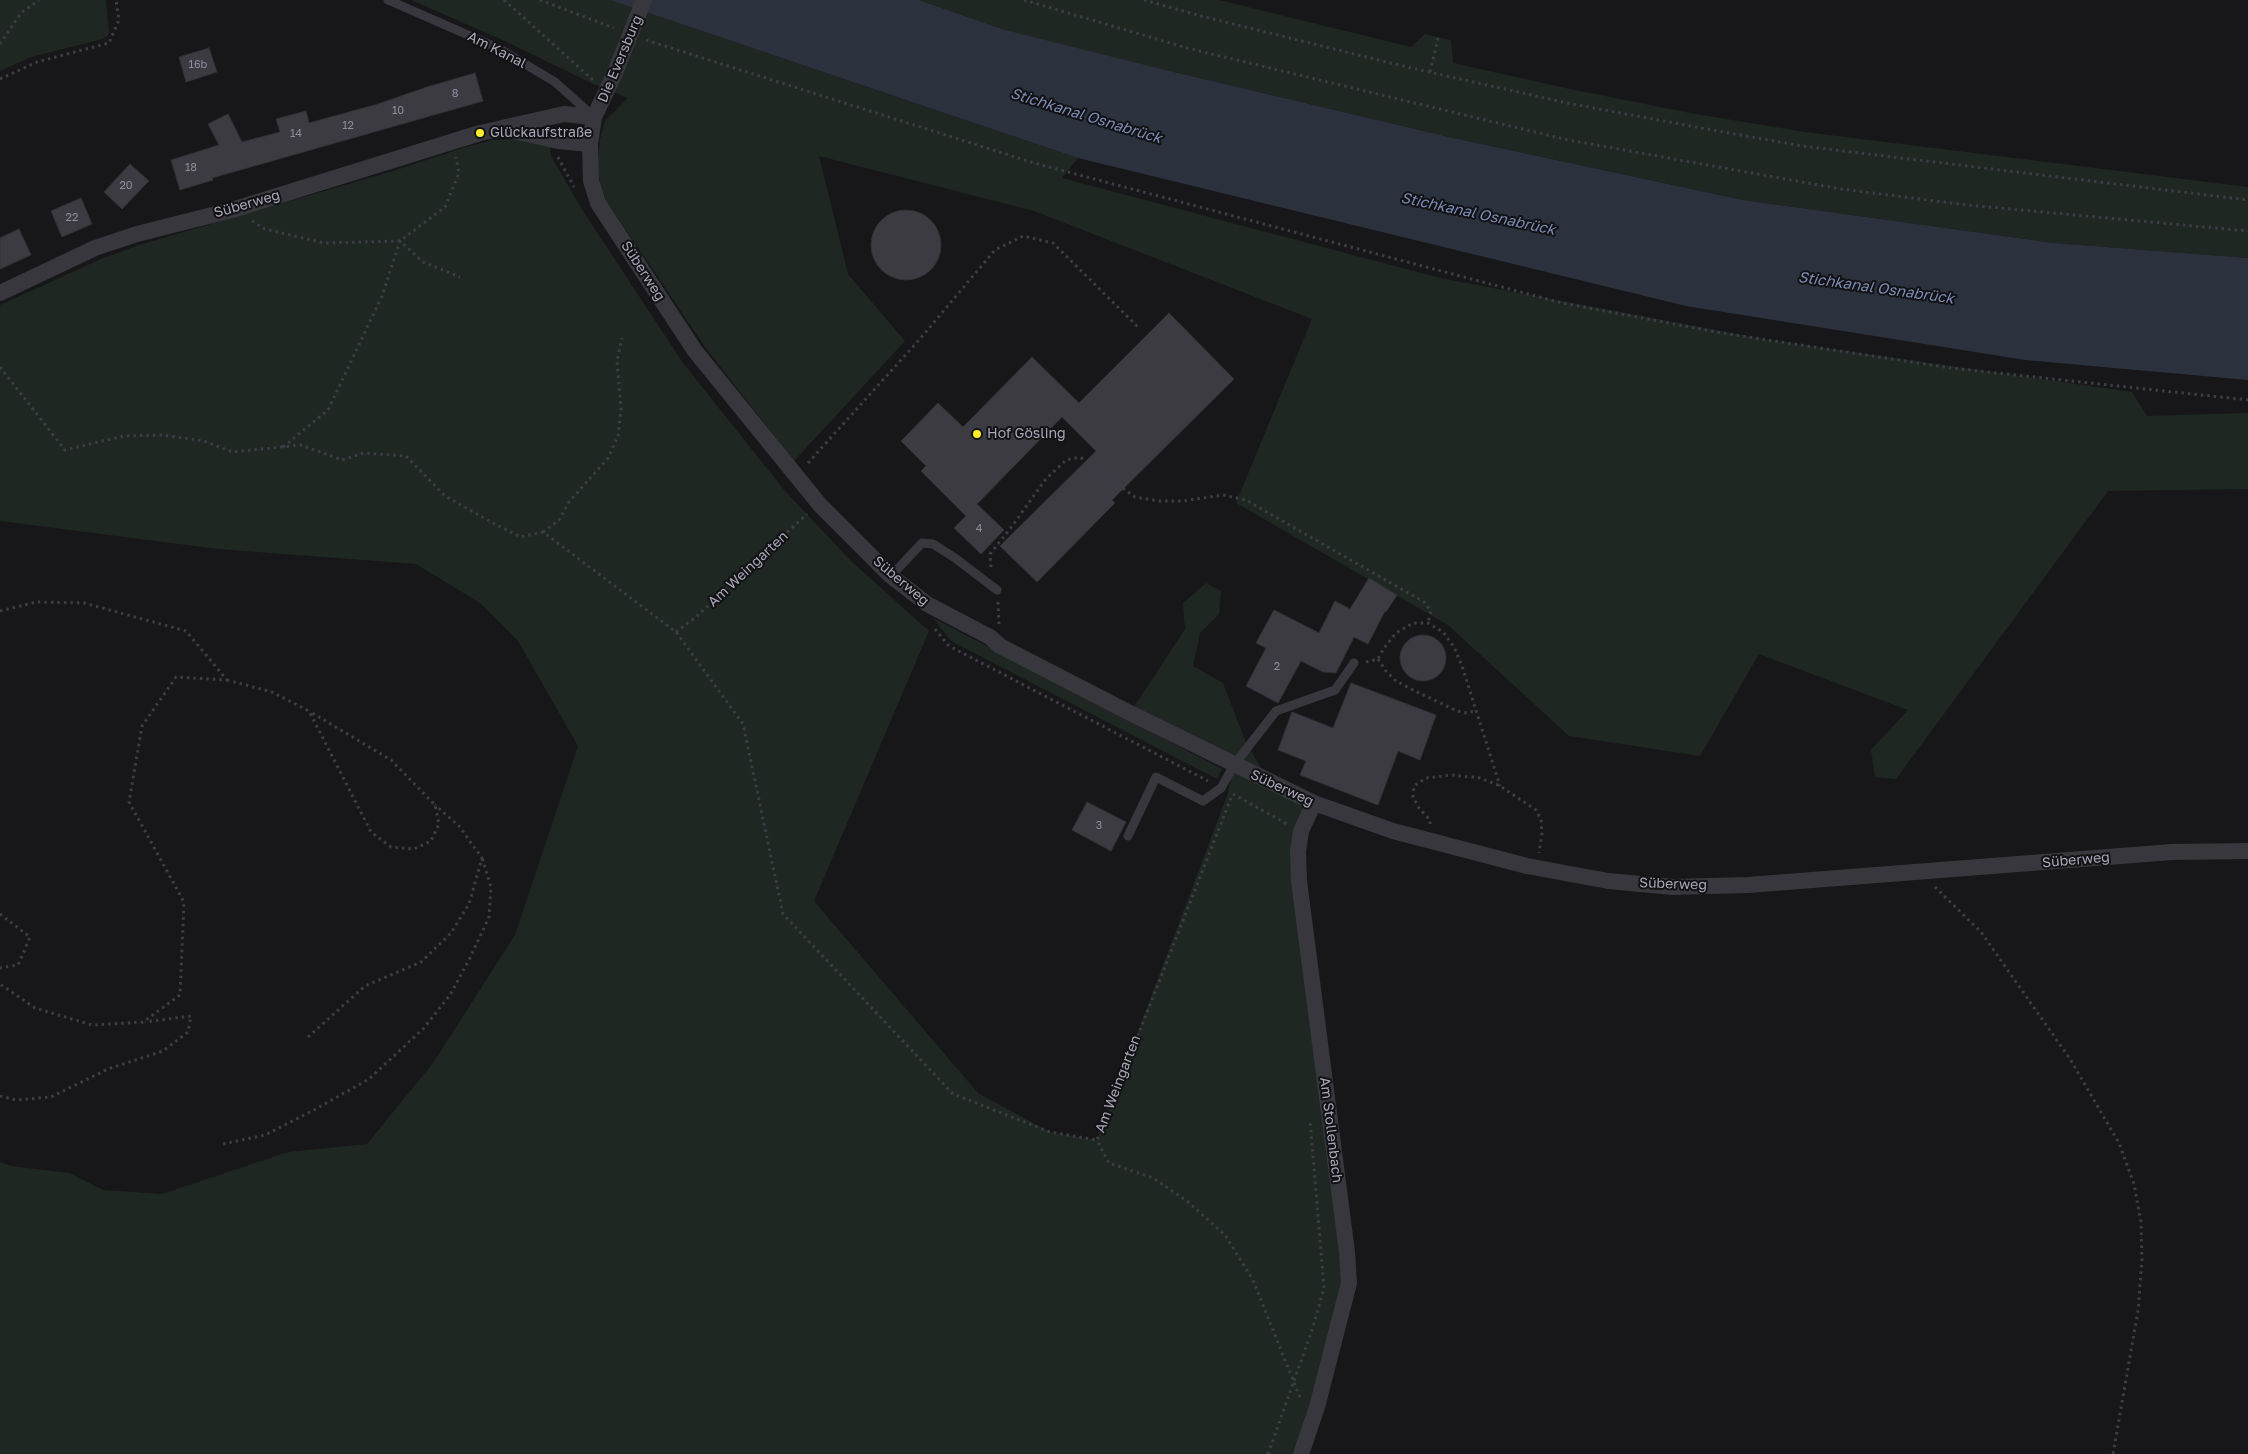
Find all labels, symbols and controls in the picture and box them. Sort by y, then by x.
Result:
street label: Die Eversburg [594,13,646,105]
street label: Am Kanal [465,28,529,72]
house number: 16b [189,58,207,72]
water label: Stichkanal Osnabrück [1008,84,1164,148]
house number: 8 [452,87,458,101]
house number: 10 [392,104,404,118]
house number: 12 [342,119,354,133]
place label: Glückaufstraße [490,125,592,141]
house number: 14 [290,127,302,141]
marker: Glückaufstraße [474,127,486,139]
house number: 18 [185,161,197,175]
house number: 20 [119,179,133,193]
street label: Süberweg [212,187,282,221]
water label: Stichkanal Osnabrück [1399,189,1557,239]
house number: 22 [66,211,78,225]
street label: Süberweg [617,238,669,304]
water label: Stichkanal Osnabrück [1797,268,1955,308]
place label: Hof Gösling [987,426,1066,442]
marker: Hof Gösling [971,428,983,440]
house number: 4 [976,522,982,536]
street label: Am Weingarten [705,528,791,610]
street label: Süberweg [870,553,932,609]
house number: 2 [1274,660,1280,674]
street label: Süberweg [1248,766,1316,810]
house number: 3 [1096,819,1102,833]
street label: Süberweg [2041,849,2111,871]
street label: Süberweg [1639,874,1707,894]
street label: Am Weingarten [1092,1033,1144,1135]
street label: Am Stollenbach [1316,1076,1346,1184]

